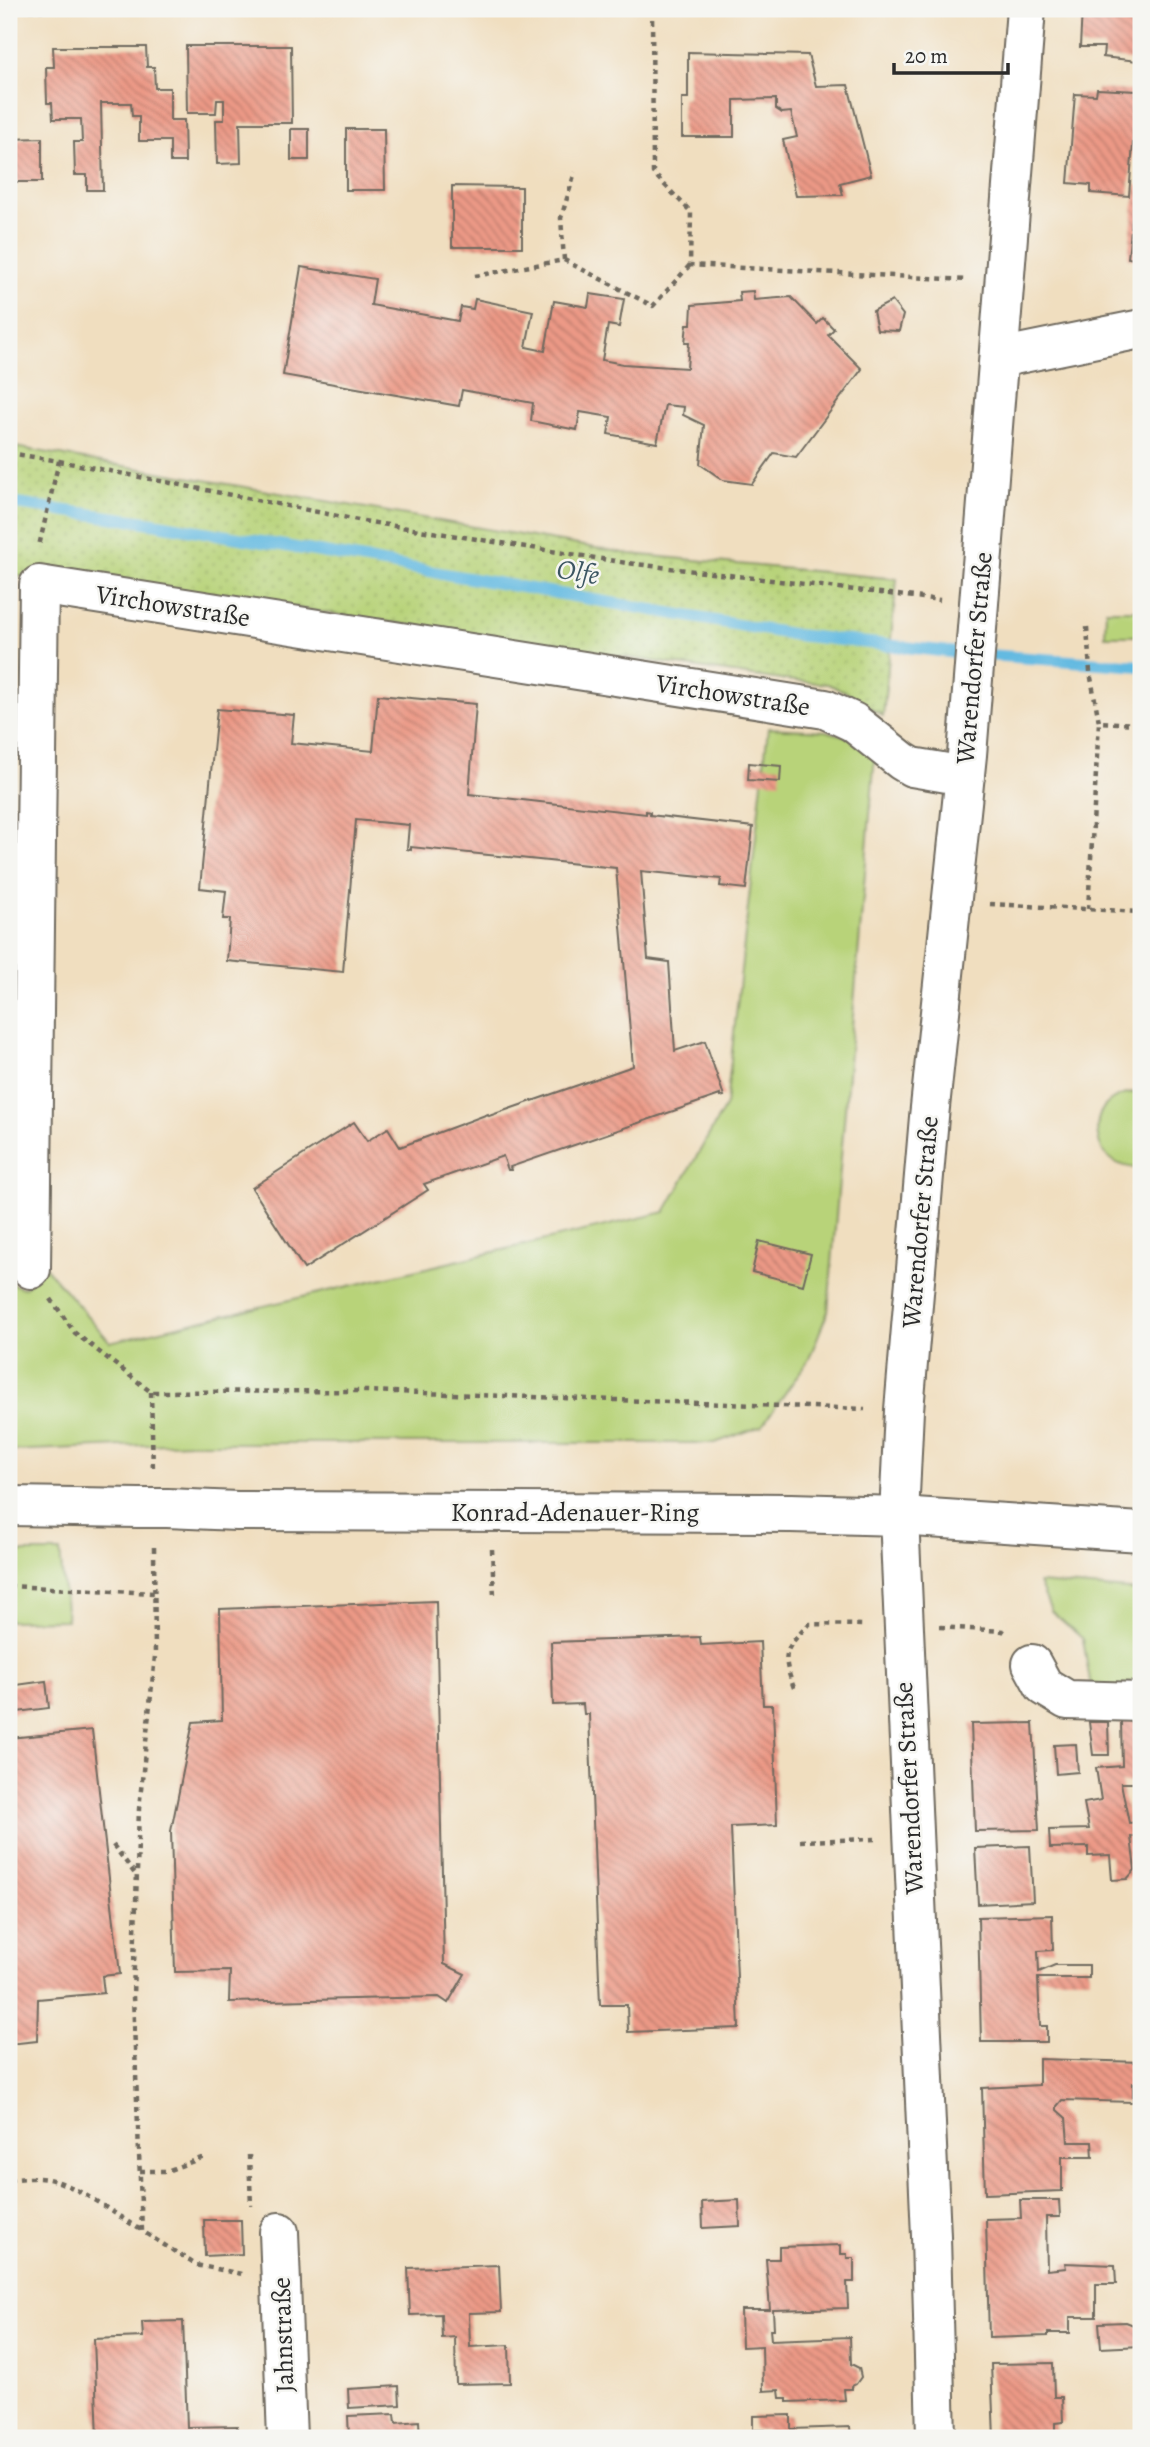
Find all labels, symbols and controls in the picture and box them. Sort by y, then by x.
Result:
scale bar [894,32,1008,76]
text: 20 m [905,42,948,70]
water label: Olfe [554,550,602,594]
street label: Warendorfer Straße [947,550,1001,767]
street label: Virchowstraße [92,576,253,635]
street label: Virchowstraße [652,665,813,724]
street label: Warendorfer Straße [893,1114,947,1331]
street label: Konrad-Adenauer-Ring [451,1495,699,1530]
street label: Warendorfer Straße [886,1681,932,1896]
street label: Jahnstraße [263,2277,303,2393]

